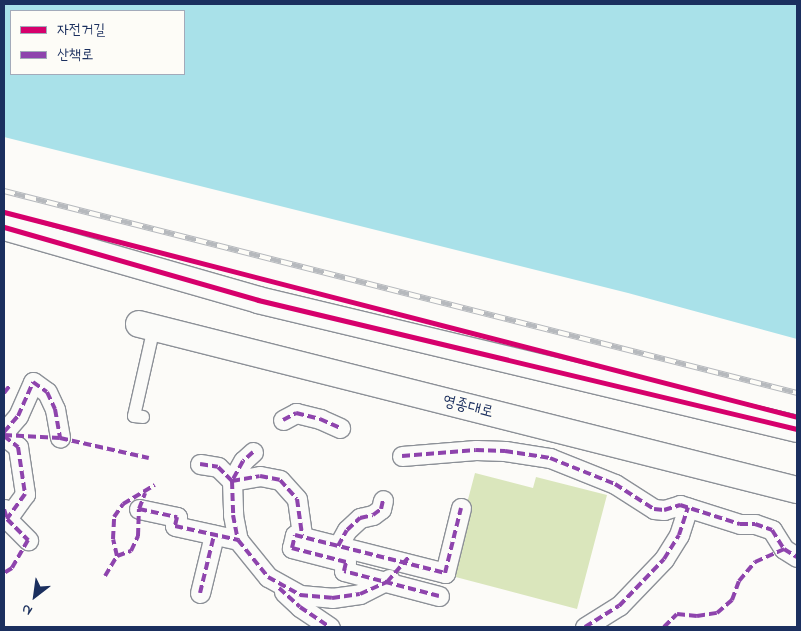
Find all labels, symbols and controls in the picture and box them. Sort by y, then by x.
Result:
legend [10,10,185,75]
text: 자전거길 [57,19,105,41]
text: 산책로 [57,44,93,66]
street label: 영종대로 [441,391,495,423]
north arrow [10,571,60,621]
text: N [18,598,37,621]

